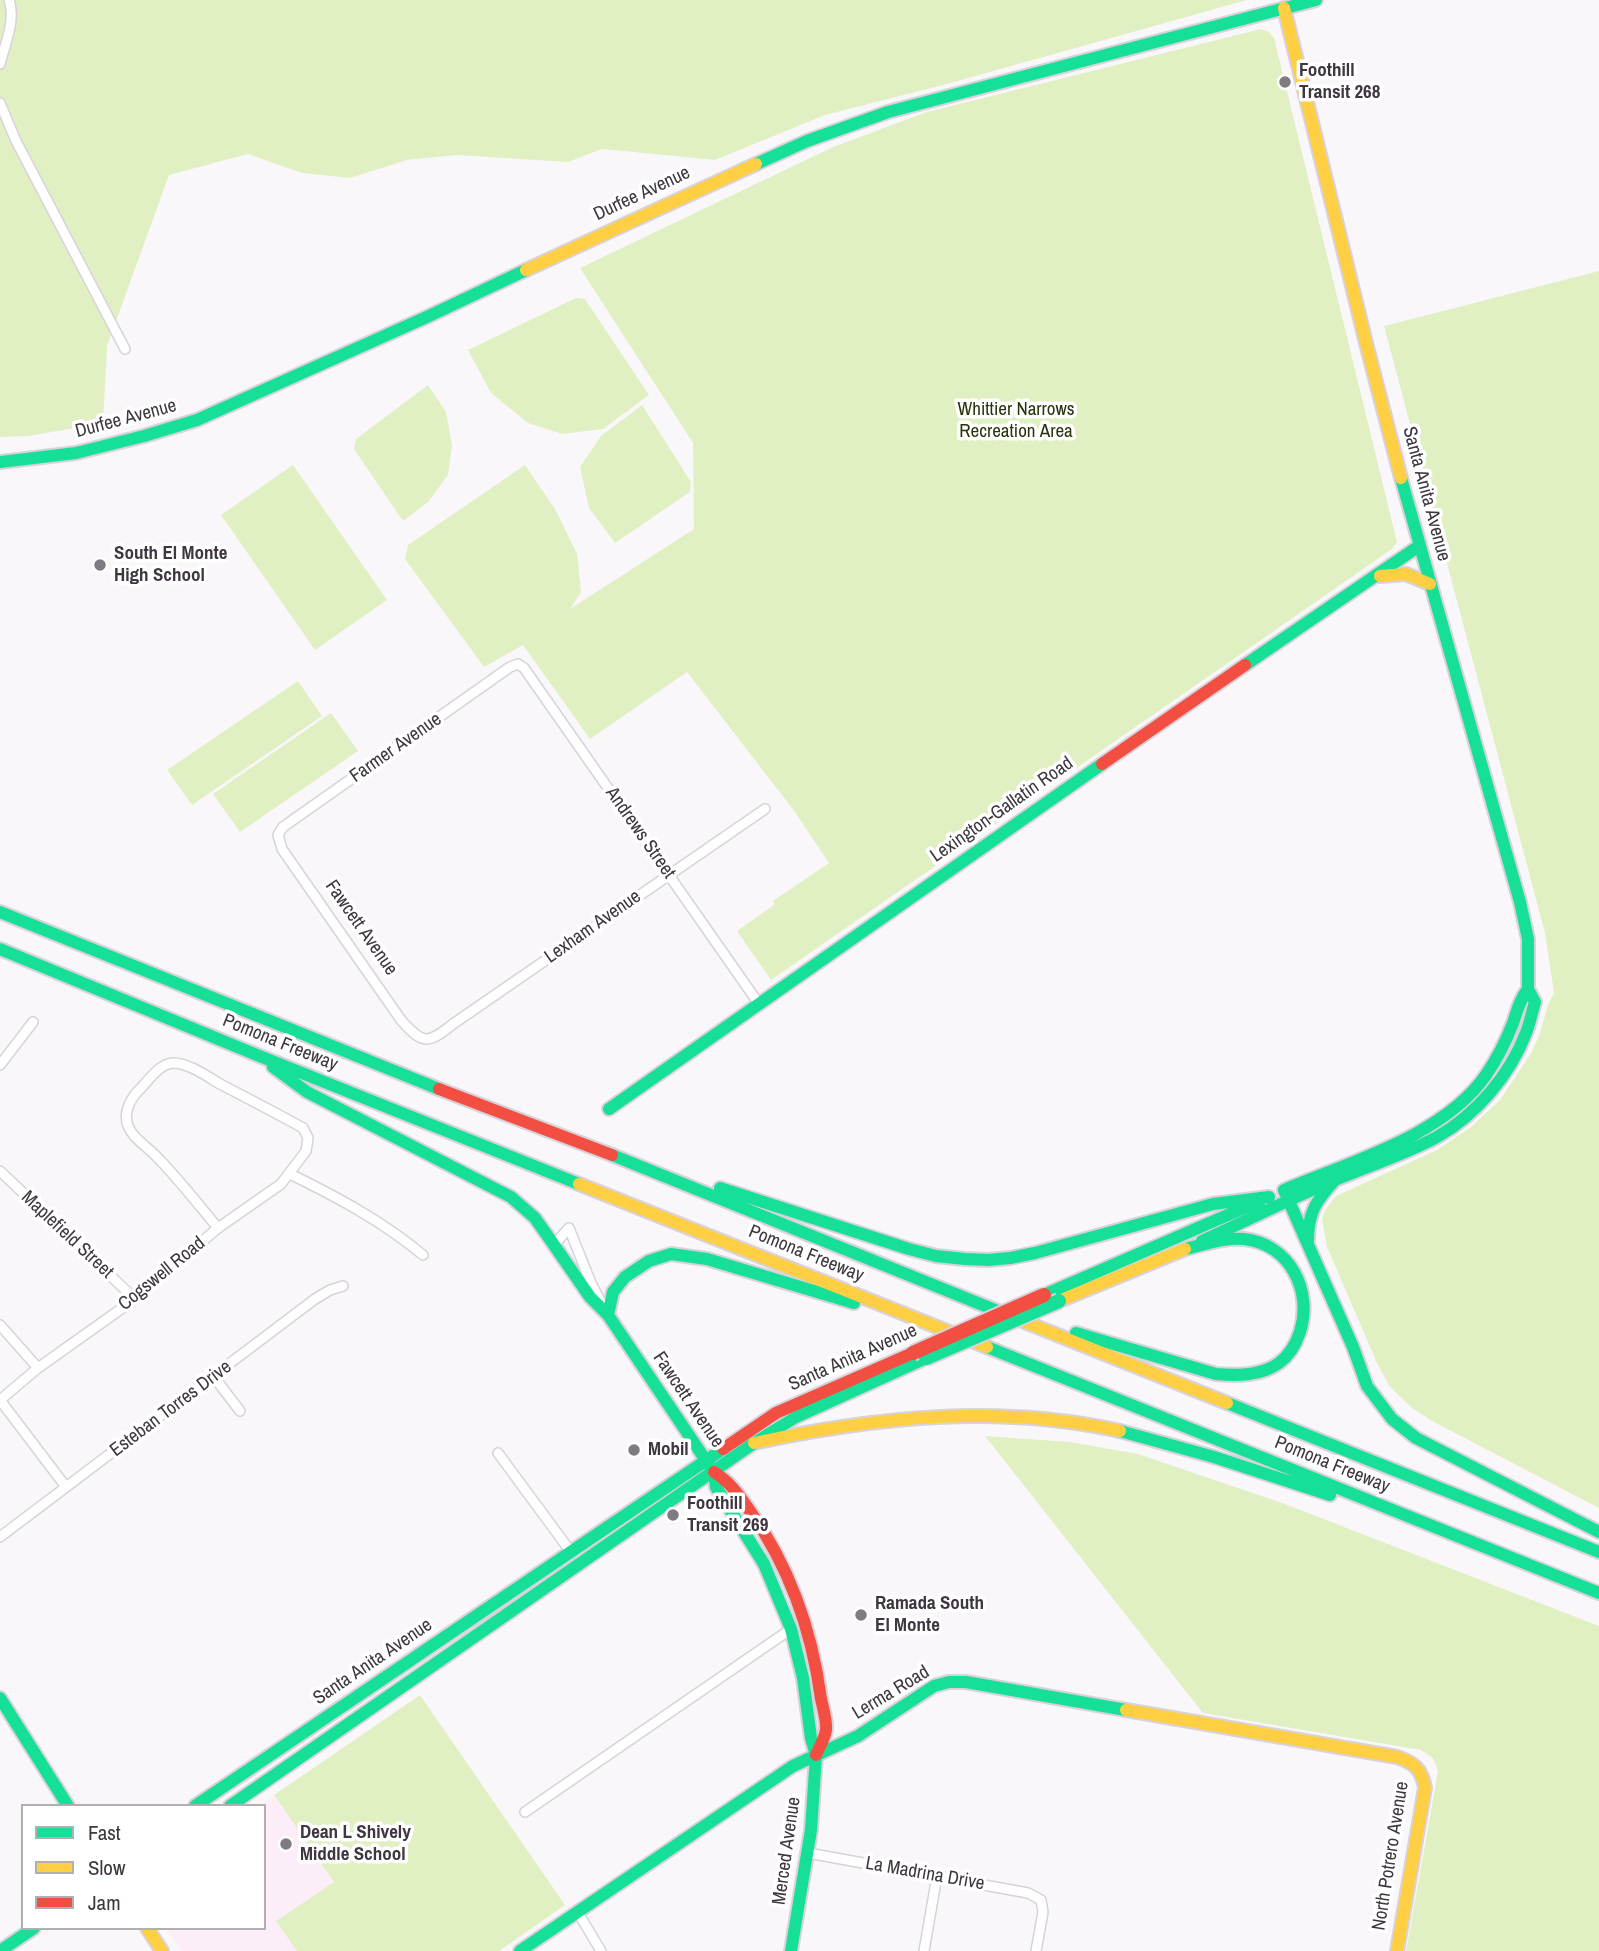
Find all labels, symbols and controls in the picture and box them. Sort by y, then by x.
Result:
place label: Foothill Transit 268 [1299,60,1380,104]
marker: Foothill Transit 268 [1277,74,1293,90]
street label: Durfee Avenue [590,162,694,226]
street label: Durfee Avenue [73,395,179,443]
park label: Whittier Narrows Recreation Area [958,399,1074,443]
street label: Santa Anita Avenue [1397,424,1455,564]
place label: South El Monte High School [114,543,227,587]
marker: South El Monte High School [92,557,108,573]
street label: Farmer Avenue [346,708,446,788]
street label: Lexington-Gallatin Road [926,752,1078,868]
street label: Andrews Street [600,783,680,883]
street label: Fawcett Avenue [320,876,402,980]
street label: Lexham Avenue [540,885,646,969]
street label: Pomona Freeway [219,1010,341,1076]
street label: Maplefield Street [16,1186,118,1284]
street label: Pomona Freeway [745,1221,867,1287]
street label: Cogswell Road [114,1232,210,1316]
street label: Santa Anita Avenue [785,1319,921,1397]
street label: Fawcett Avenue [648,1348,728,1452]
street label: Esteban Torres Drive [106,1356,236,1462]
street label: Pomona Freeway [1271,1432,1393,1498]
place label: Mobil [648,1439,689,1461]
marker: Mobil [626,1442,642,1458]
place label: Foothill Transit 269 [687,1493,768,1537]
marker: Foothill Transit 269 [665,1507,681,1523]
place label: Ramada South El Monte [875,1593,984,1637]
marker: Ramada South El Monte [853,1607,869,1623]
street label: Santa Anita Avenue [309,1614,437,1710]
street label: Lerma Road [848,1661,934,1725]
street label: North Potrero Avenue [1368,1780,1414,1932]
street label: Merced Avenue [768,1796,806,1906]
legend [21,1804,266,1930]
text: Fast [88,1818,121,1847]
place label: Dean L Shively Middle School [300,1822,411,1866]
marker: Dean L Shively Middle School [278,1836,294,1852]
street label: La Madrina Drive [864,1852,986,1896]
text: Slow [88,1853,125,1882]
text: Jam [88,1888,121,1917]

